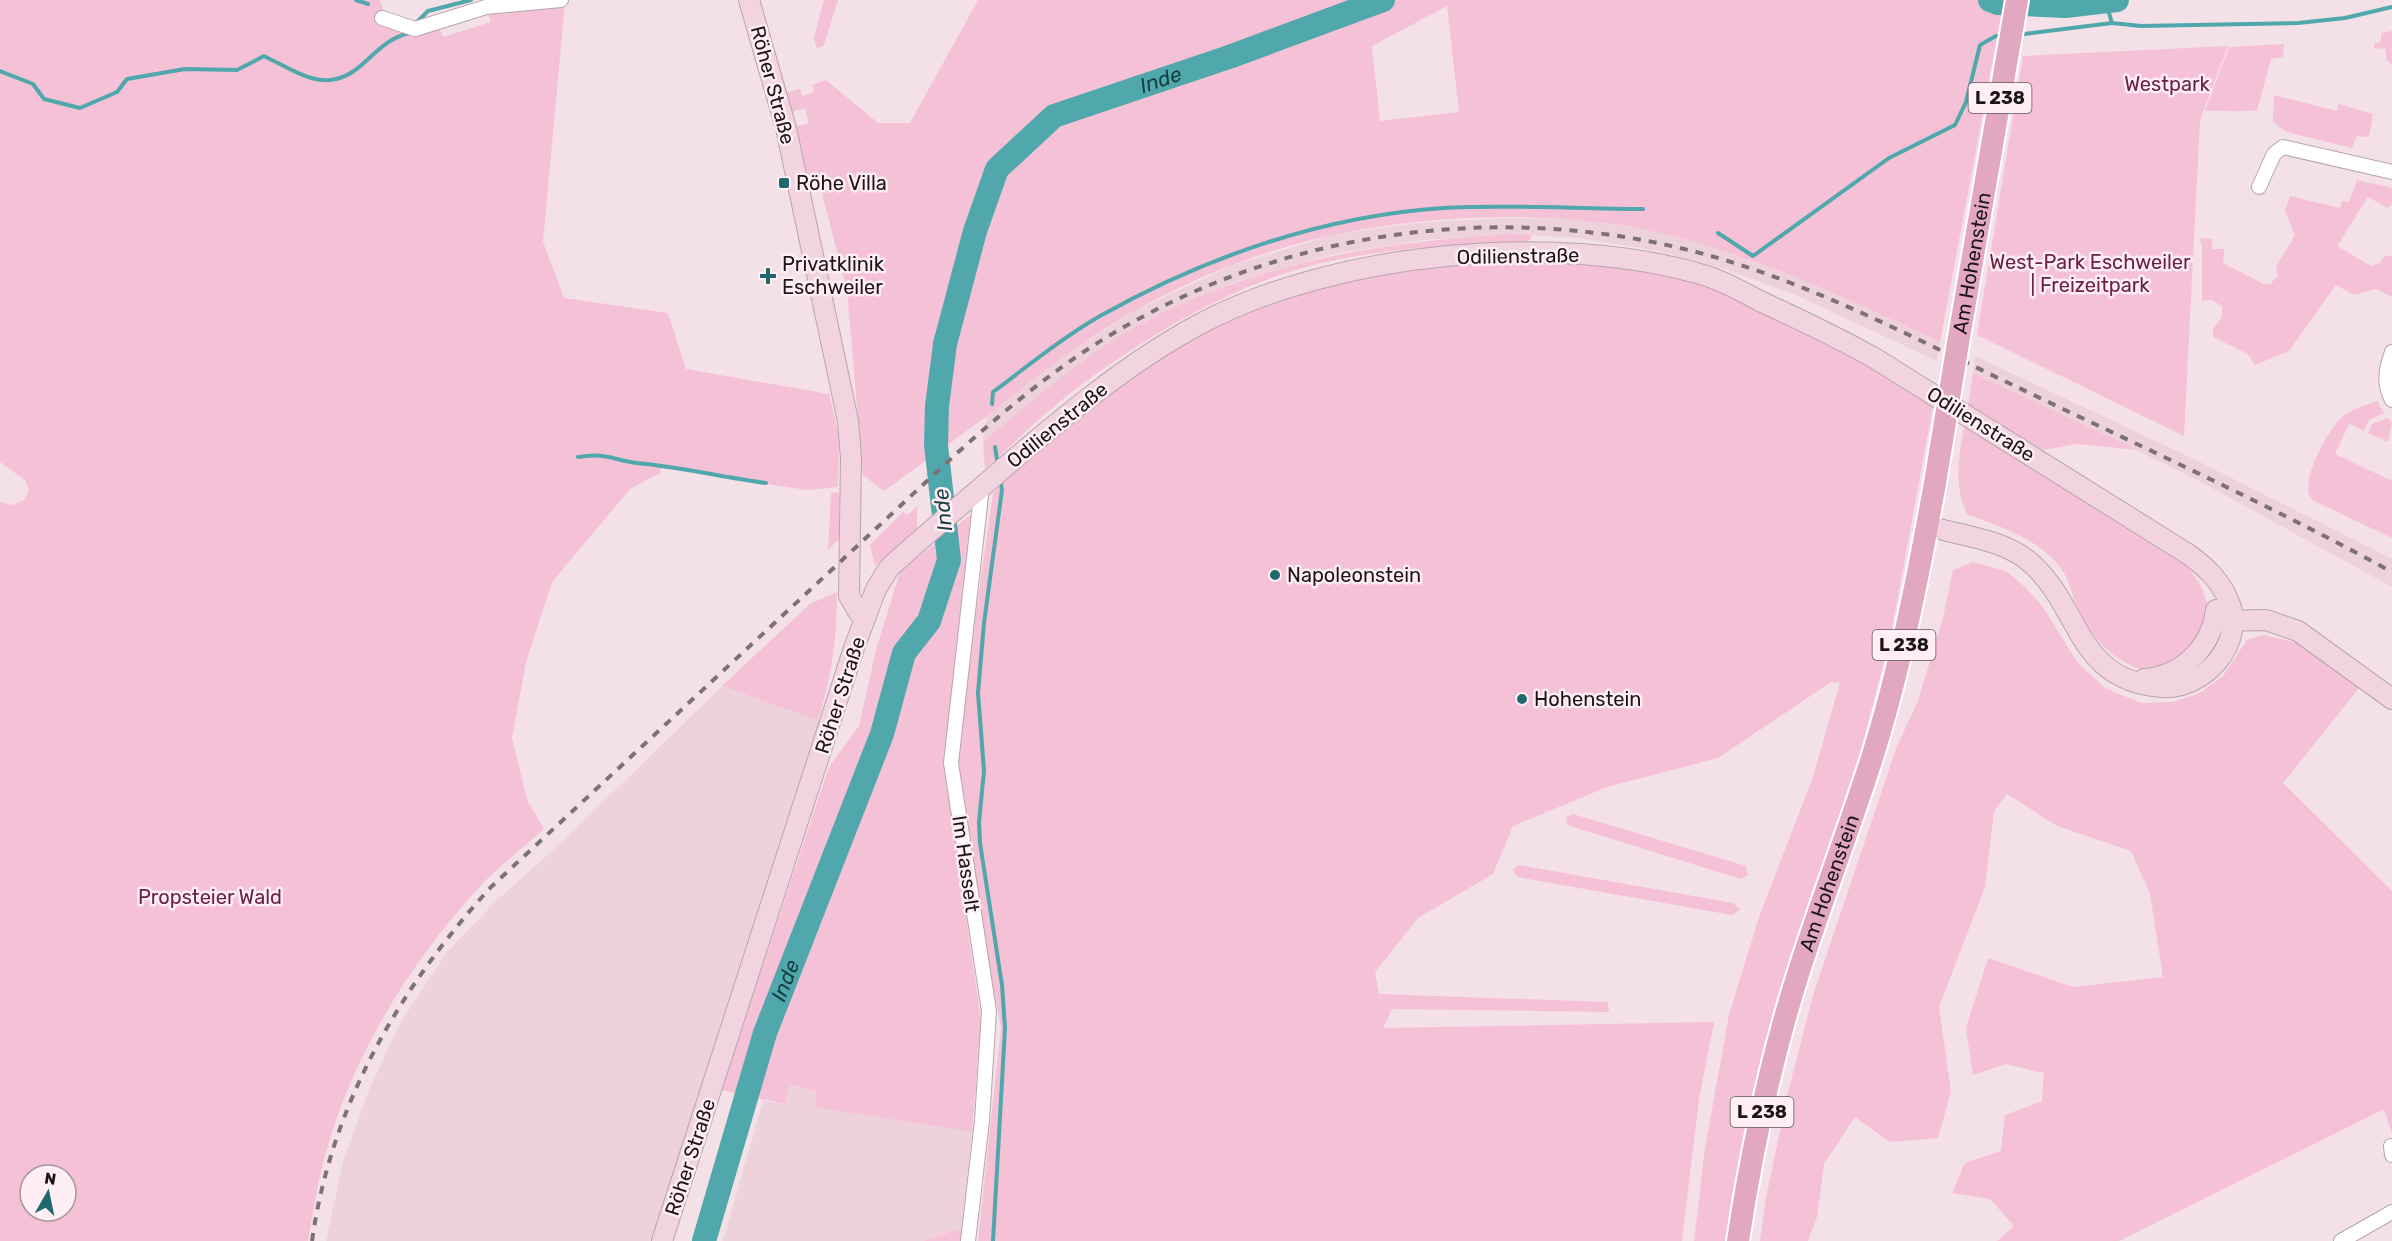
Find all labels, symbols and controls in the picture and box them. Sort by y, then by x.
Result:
street label: Röher Straße [746,23,800,147]
water label: Inde [1136,61,1185,98]
park label: Westpark [2124,72,2211,96]
road number: L 238 [1968,83,2032,113]
place label: Röhe Villa [796,171,887,195]
marker: Röhe Villa [777,176,791,190]
street label: Am Hohenstein [1948,190,1996,336]
street label: Odilienstraße [1456,243,1580,269]
park label: West-Park Eschweiler | Freizeitpark [1989,250,2191,297]
place label: Privatklinik Eschweiler [782,252,885,299]
marker: Privatklinik Eschweiler [759,267,777,285]
street label: Odilienstraße [1002,377,1112,473]
street label: Odilienstraße [1923,381,2039,467]
water label: Inde [928,487,957,533]
place label: Napoleonstein [1287,563,1421,587]
marker: Napoleonstein [1268,568,1282,582]
road number: L 238 [1872,630,1936,660]
street label: Röher Straße [810,633,870,757]
place label: Hohenstein [1534,687,1641,711]
marker: Hohenstein [1515,692,1529,706]
street label: Am Hohenstein [1794,811,1864,955]
street label: Im Hasselt [947,814,985,914]
park label: Propsteier Wald [138,885,282,909]
water label: Inde [766,956,805,1005]
street label: Röher Straße [660,1095,720,1219]
road number: L 238 [1730,1097,1794,1127]
north arrow [18,1163,78,1223]
text: N [43,1168,57,1189]

